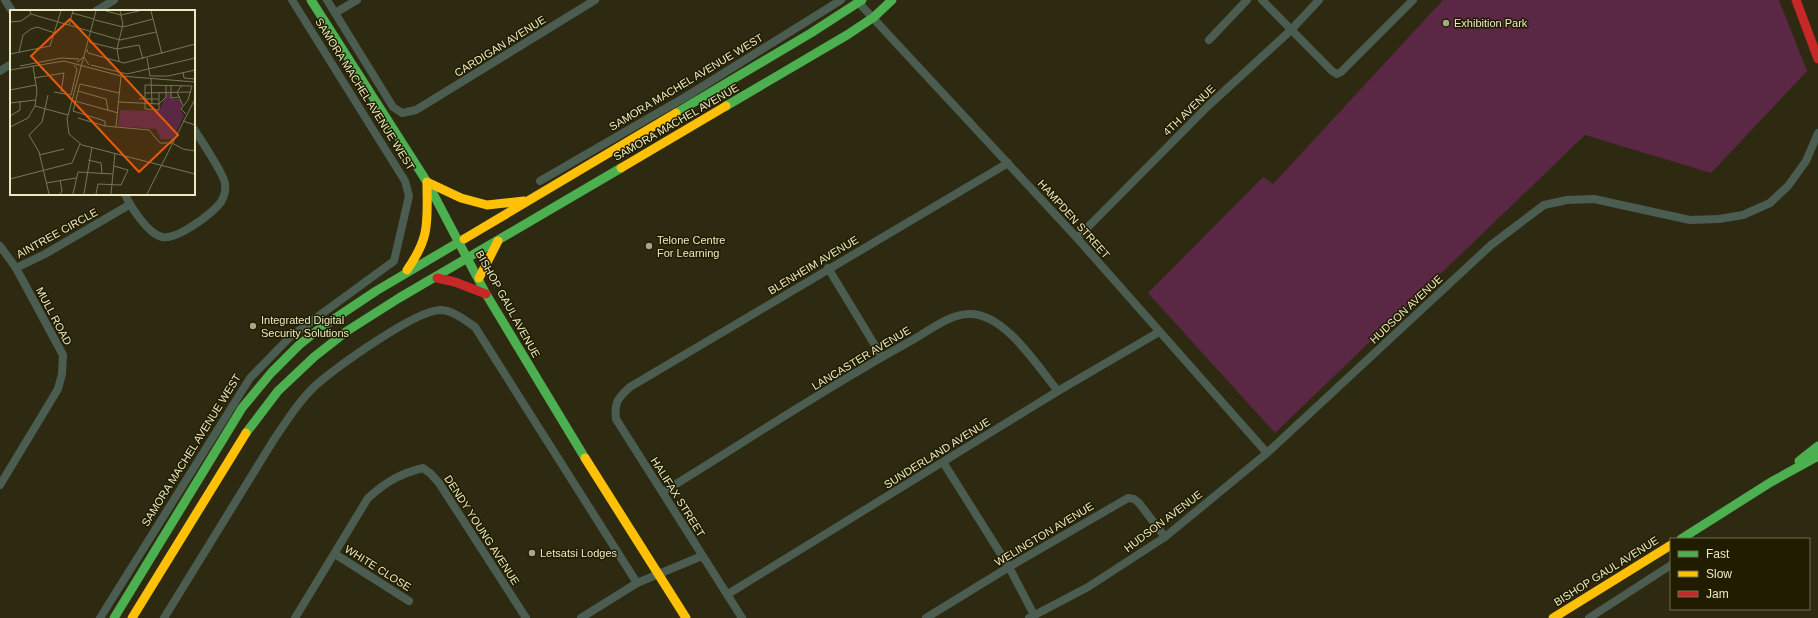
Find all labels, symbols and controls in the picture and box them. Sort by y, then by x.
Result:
inset map [10,10,195,195]
street label: CARDIGAN AVENUE [452,13,548,79]
street label: SAMORA MACHEL AVENUE WEST [313,16,417,173]
place label: Exhibition Park [1454,17,1528,29]
marker: Exhibition Park [1441,18,1451,28]
street label: SAMORA MACHEL AVENUE WEST [606,30,766,134]
street label: SAMORA MACHEL AVENUE [610,80,742,164]
street label: 4TH AVENUE [1160,82,1218,138]
street label: HAMPDEN STREET [1036,177,1113,261]
street label: AINTREE CIRCLE [14,206,100,260]
street label: BLENHEIM AVENUE [766,233,860,297]
place label: Telone Centre For Learning [657,234,726,259]
marker: Telone Centre For Learning [644,241,654,251]
street label: BISHOP GAUL AVENUE [473,248,543,360]
street label: HUDSON AVENUE [1367,272,1445,346]
street label: MULL ROAD [34,285,74,347]
place label: Integrated Digital Security Solutions [261,314,350,339]
marker: Integrated Digital Security Solutions [248,321,258,331]
street label: LANCASTER AVENUE [810,324,912,392]
street label: SAMORA MACHEL AVENUE WEST [139,371,243,528]
street label: SUNDERLAND AVENUE [882,415,992,491]
street label: HALIFAX STREET [649,455,708,539]
street label: DENDY YOUNG AVENUE [442,473,522,587]
street label: HUDSON AVENUE [1122,488,1204,554]
street label: WELINGTON AVENUE [992,500,1096,568]
street label: BISHOP GAUL AVENUE [1552,534,1660,608]
legend [1670,538,1810,610]
street label: WHITE CLOSE [343,543,413,593]
place label: Letsatsi Lodges [540,547,618,559]
text: Fast [1706,547,1730,561]
marker: Letsatsi Lodges [527,548,537,558]
text: Slow [1706,567,1732,581]
text: Jam [1706,587,1729,601]

